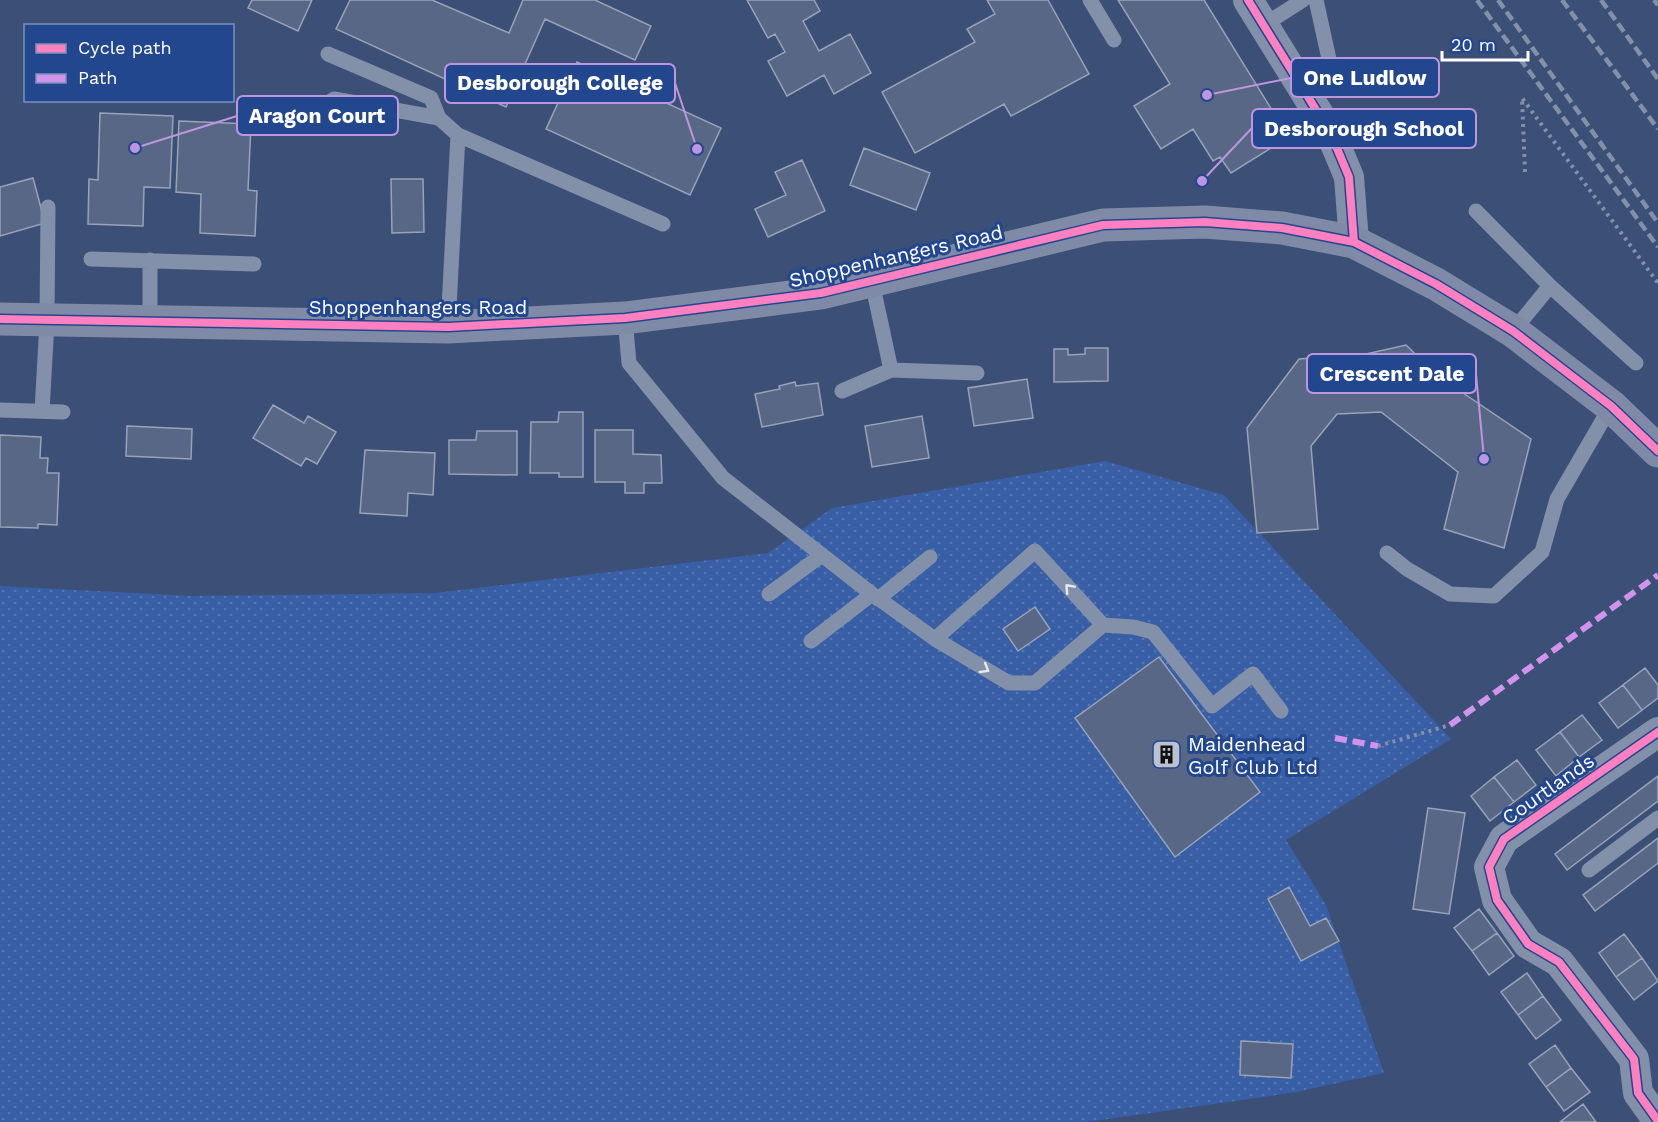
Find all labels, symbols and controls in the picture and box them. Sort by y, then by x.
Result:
legend [24,24,234,102]
scale bar [1442,24,1528,62]
text: 20 m [1451,34,1496,55]
text: Cycle path [78,37,172,58]
callout: One Ludlow [1291,58,1439,97]
callout: Desborough College [445,64,675,103]
text: One Ludlow [1303,65,1427,90]
text: Path [78,67,118,88]
text: Desborough College [457,70,663,95]
callout: Aragon Court [237,96,398,135]
text: Aragon Court [249,103,385,128]
callout: Desborough School [1252,109,1476,148]
text: Desborough School [1264,116,1464,141]
street label: Shoppenhangers Road [787,220,1005,292]
street label: Shoppenhangers Road [309,295,527,319]
callout: Crescent Dale [1307,354,1476,393]
text: Crescent Dale [1320,361,1464,386]
one-way arrow [1065,584,1076,595]
one-way arrow [979,662,989,673]
place label: Maidenhead Golf Club Ltd [1188,732,1318,779]
building icon: Maidenhead Golf Club Ltd [1151,739,1183,771]
street label: Courtlands [1497,749,1599,829]

